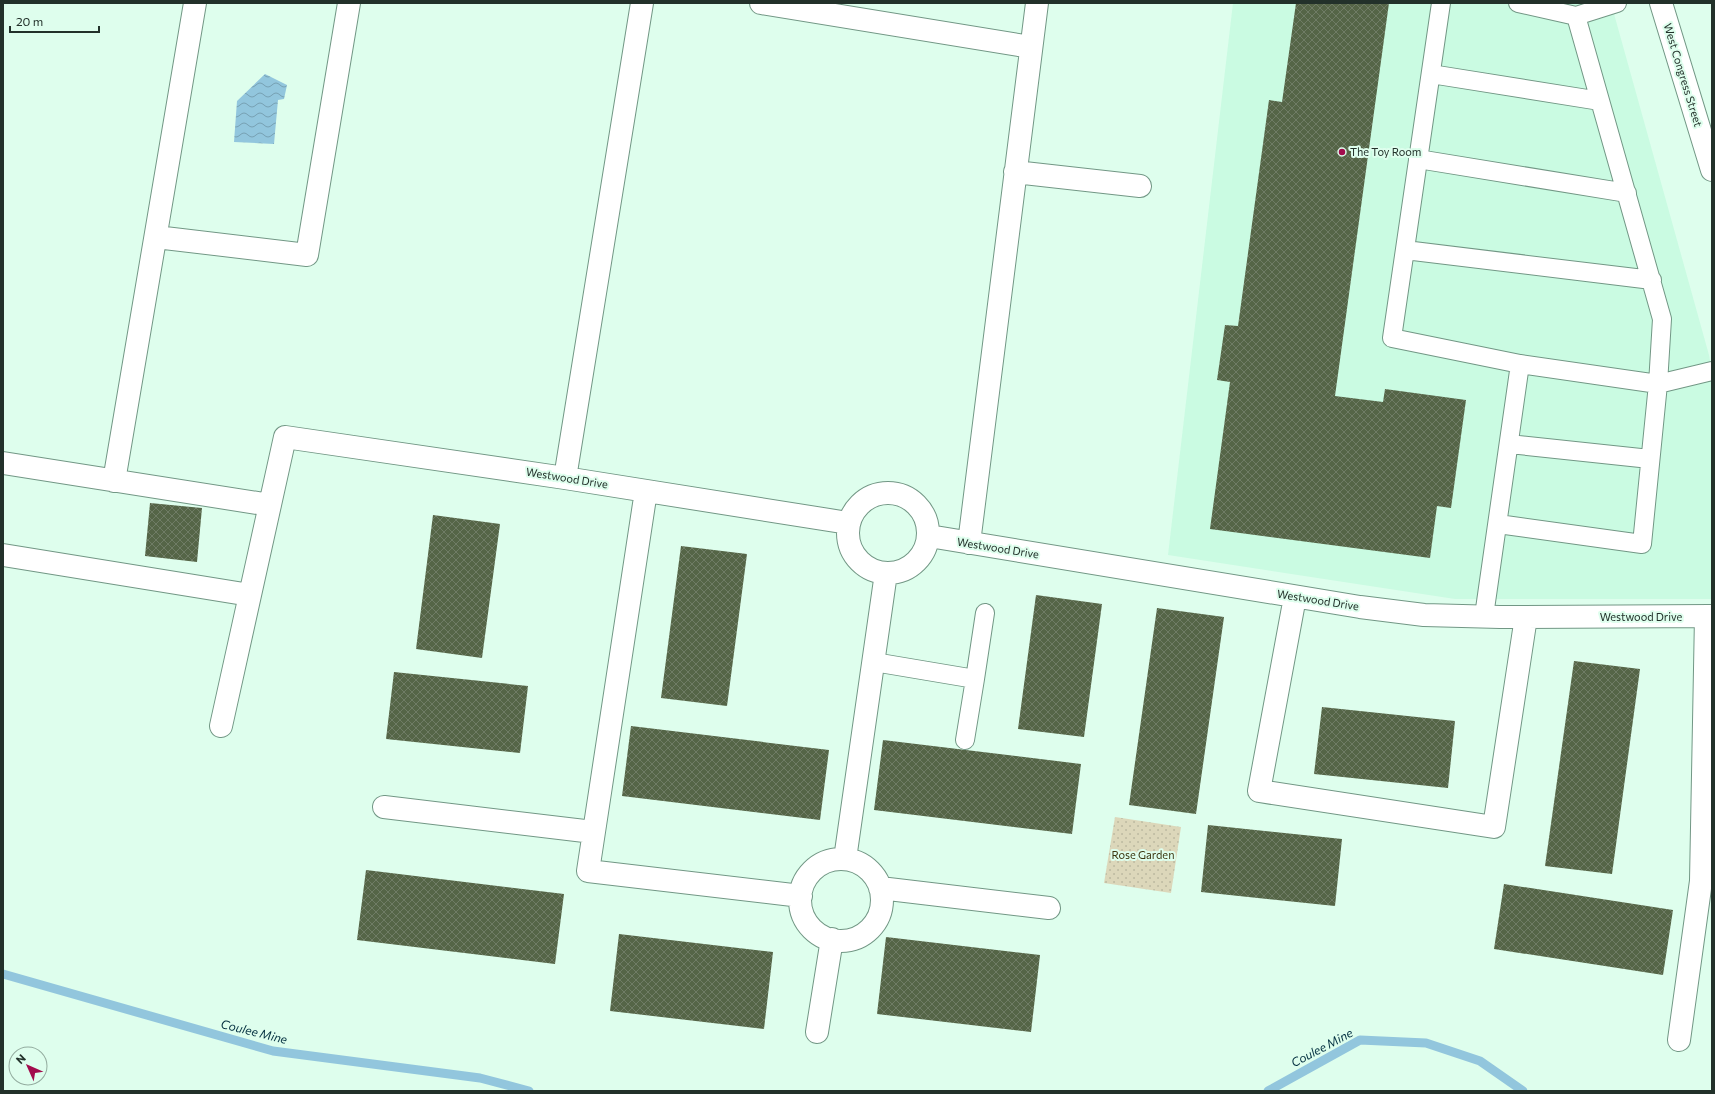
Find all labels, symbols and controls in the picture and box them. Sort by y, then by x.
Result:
scale bar [10,8,99,34]
text: 20 m [16,14,43,28]
street label: West Congress Street [1662,22,1706,129]
place label: The Toy Room [1350,145,1421,158]
marker: The Toy Room [1337,147,1347,157]
street label: Westwood Drive [525,465,609,490]
street label: Westwood Drive [956,535,1040,560]
street label: Westwood Drive [1276,587,1360,612]
street label: Westwood Drive [1600,610,1682,623]
park label: Rose Garden [1112,848,1174,861]
water label: Coulee Mine [220,1016,290,1046]
water label: Coulee Mine [1288,1025,1355,1069]
north arrow [8,1046,48,1086]
text: N [13,1051,28,1066]

